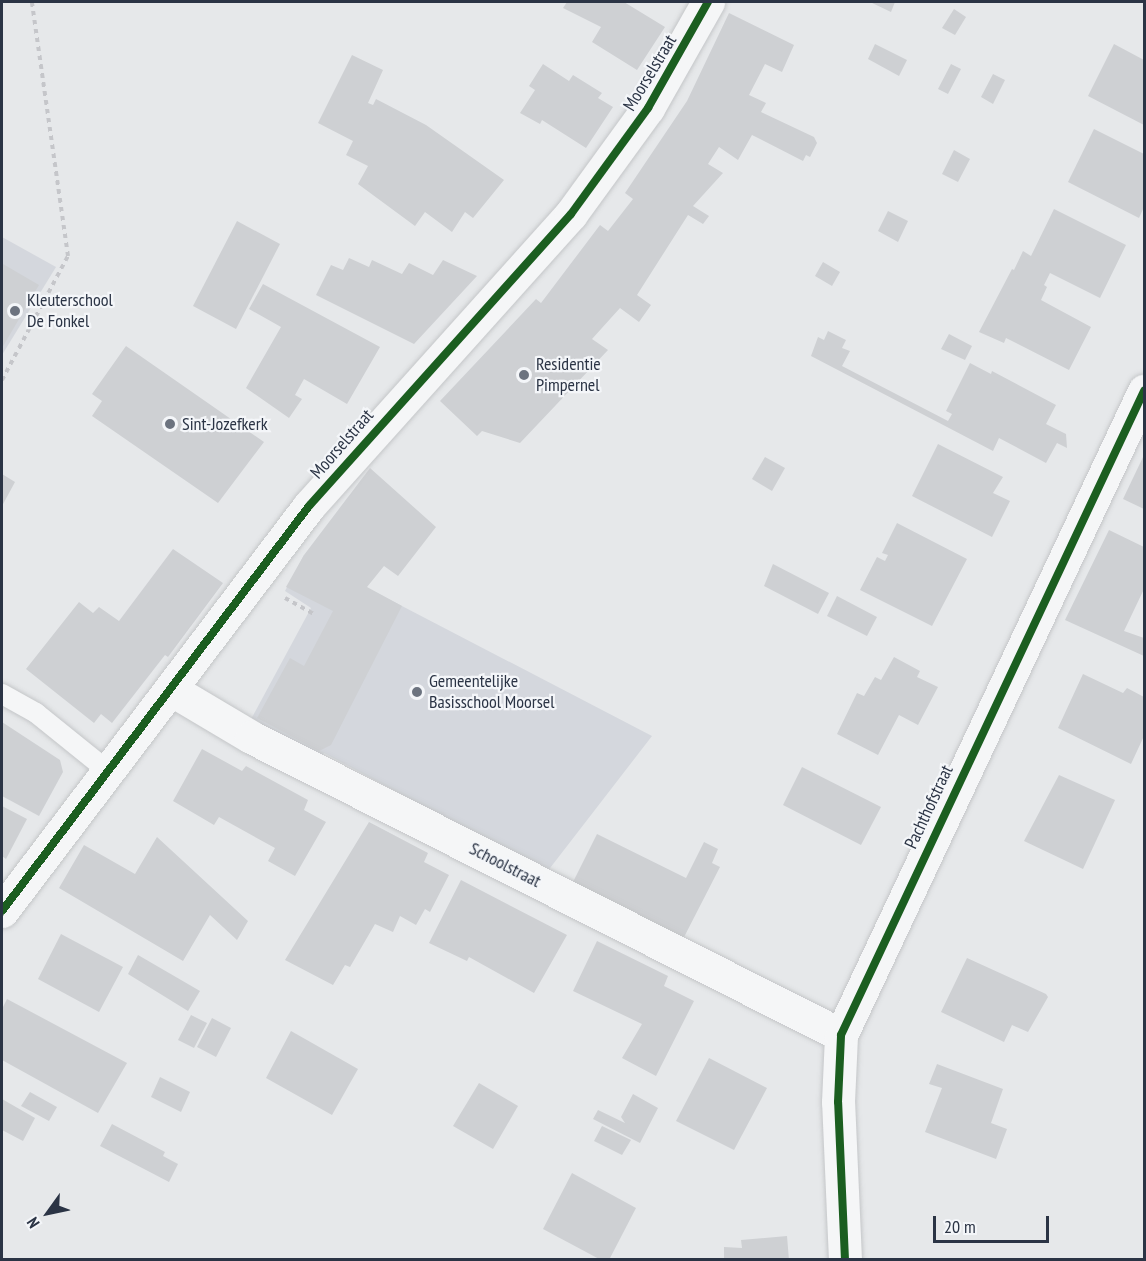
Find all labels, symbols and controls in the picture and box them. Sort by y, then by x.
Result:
street label: Moorselstraat [619,31,681,115]
place label: Kleuterschool De Fonkel [27,290,113,332]
marker: Kleuterschool De Fonkel [8,304,22,318]
place label: Residentie Pimpernel [536,354,601,397]
marker: Residentie Pimpernel [517,368,531,382]
street label: Moorselstraat [306,405,378,483]
place label: Sint-Jozefkerk [182,413,268,435]
marker: Sint-Jozefkerk [163,417,177,431]
place label: Gemeentelijke Basisschool Moorsel [429,671,554,714]
marker: Gemeentelijke Basisschool Moorsel [410,685,424,699]
street label: Pachthofstraat [900,762,958,852]
street label: Schoolstraat [466,838,544,892]
north arrow [18,1183,78,1243]
scale bar [936,1204,1052,1242]
text: N [22,1214,44,1232]
text: 20 m [944,1215,976,1238]

